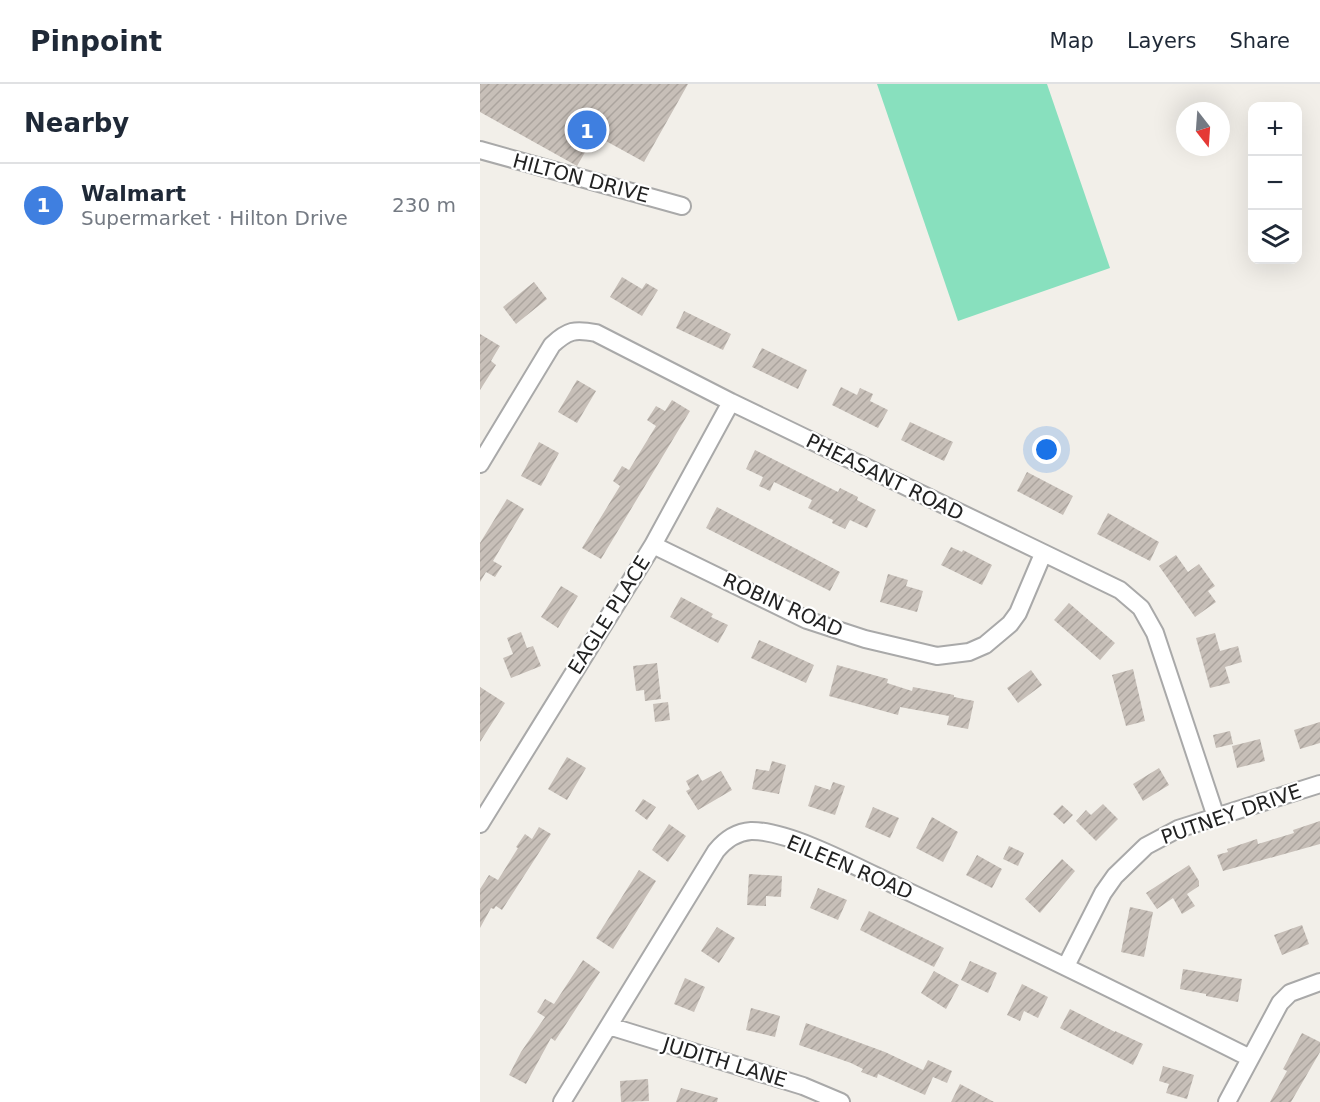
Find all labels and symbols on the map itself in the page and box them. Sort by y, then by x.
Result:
north arrow [1176,102,1230,156]
pin: 1 [568,108,606,152]
street label: HILTON DRIVE [510,148,652,208]
street label: PHEASANT ROAD [802,428,968,526]
your location [1032,435,1061,464]
street label: EAGLE PLACE [563,551,655,679]
street label: ROBIN ROAD [719,568,847,642]
street label: PUTNEY DRIVE [1158,779,1304,849]
street label: EILEEN ROAD [783,830,917,904]
street label: JUDITH LANE [658,1031,790,1092]

